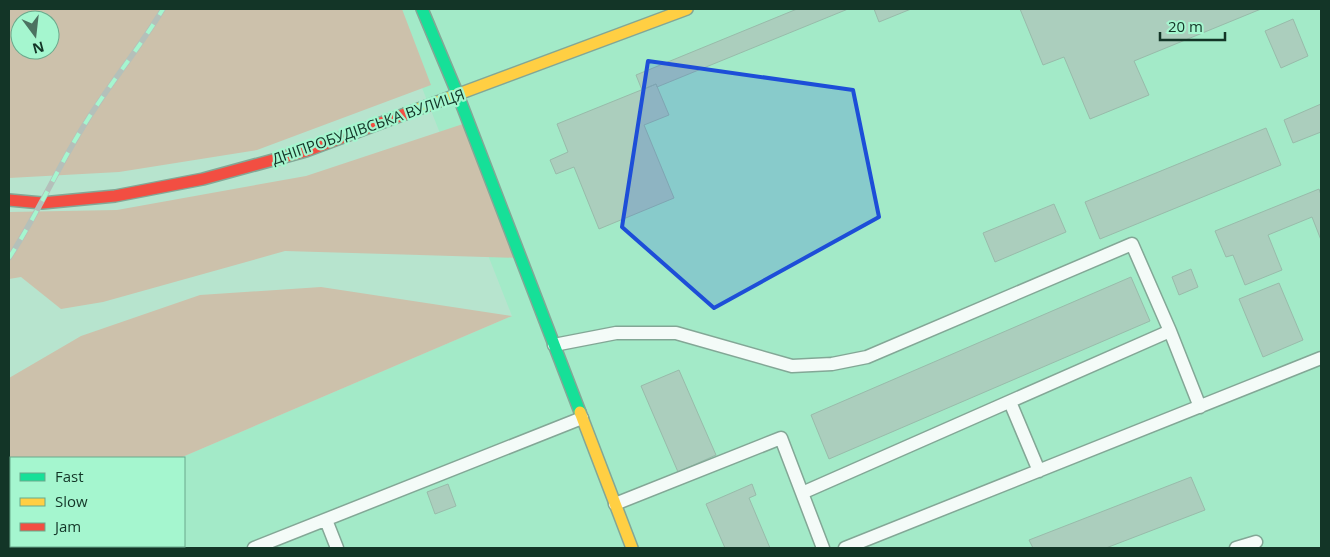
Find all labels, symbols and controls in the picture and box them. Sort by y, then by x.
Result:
north arrow [10,10,60,60]
scale bar [1160,10,1225,42]
text: 20 m [1168,16,1203,36]
text: N [31,37,46,59]
street label: ДНІПРОБУДІВСЬКА ВУЛИЦЯ [269,84,467,168]
legend [10,457,185,547]
text: Fast [55,466,84,486]
text: Slow [55,491,88,511]
text: Jam [53,516,81,536]

